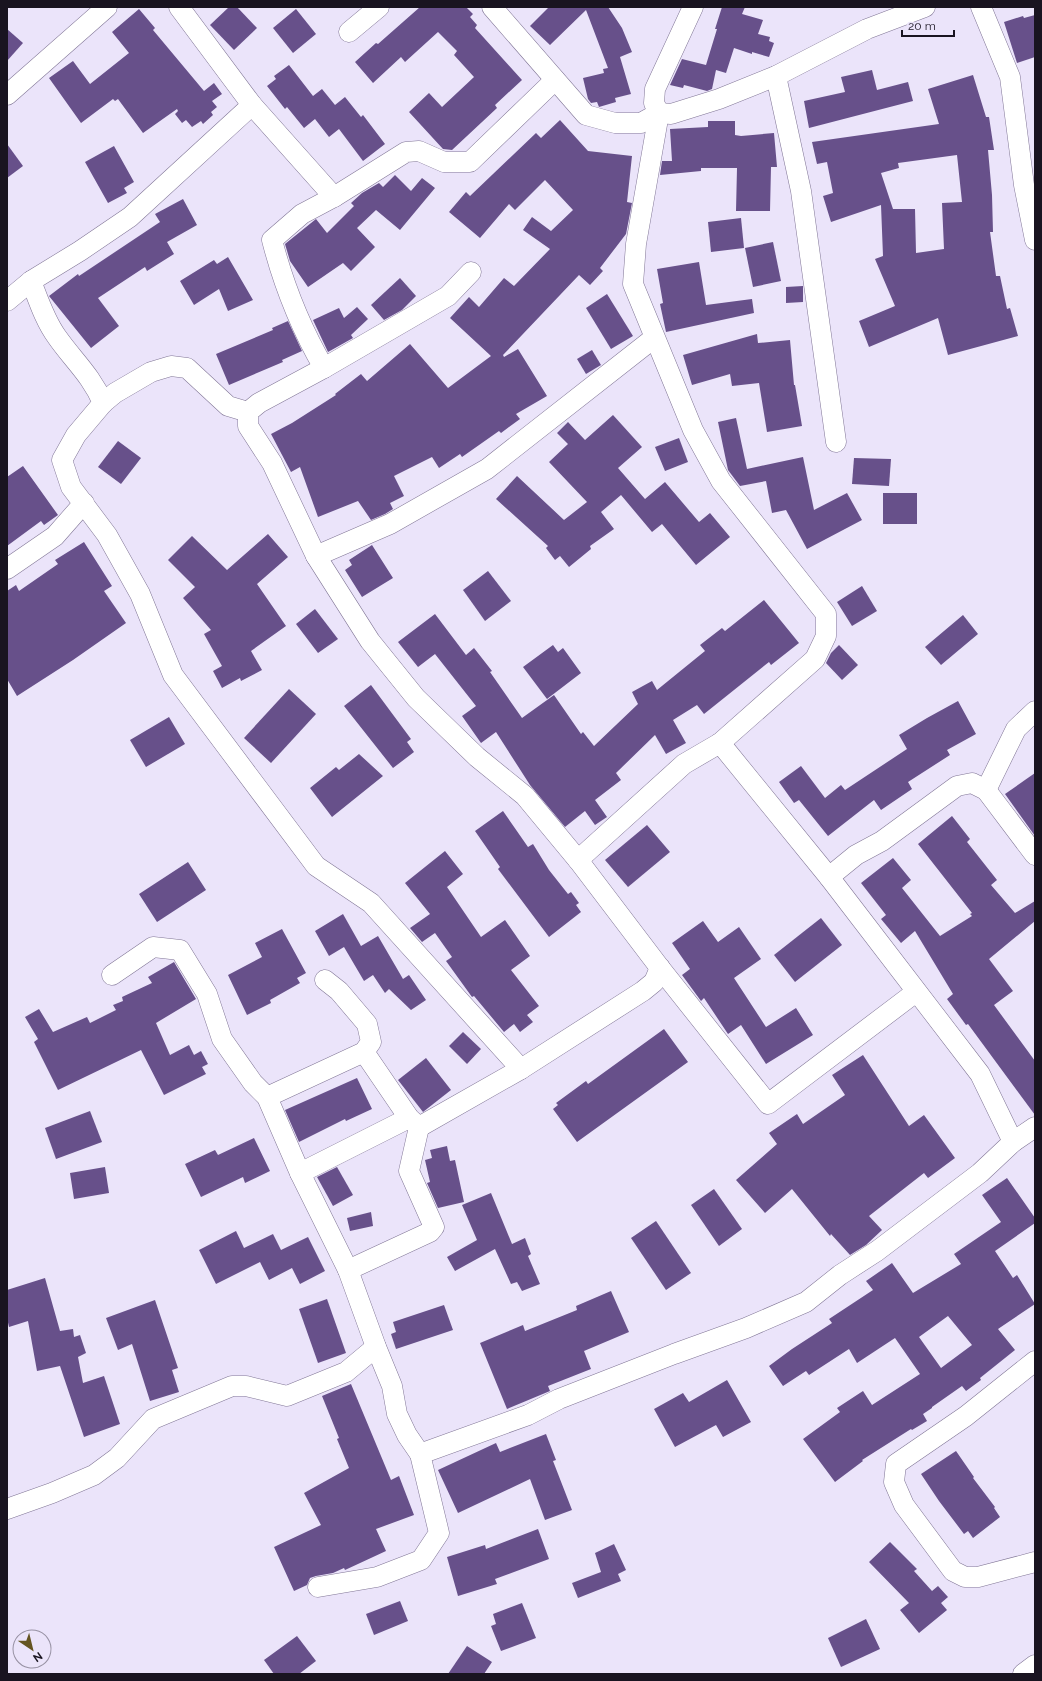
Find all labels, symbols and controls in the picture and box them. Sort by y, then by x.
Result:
scale bar [902,12,954,38]
text: 20 m [908,19,936,33]
north arrow [12,1629,52,1669]
text: N [30,1649,45,1665]

